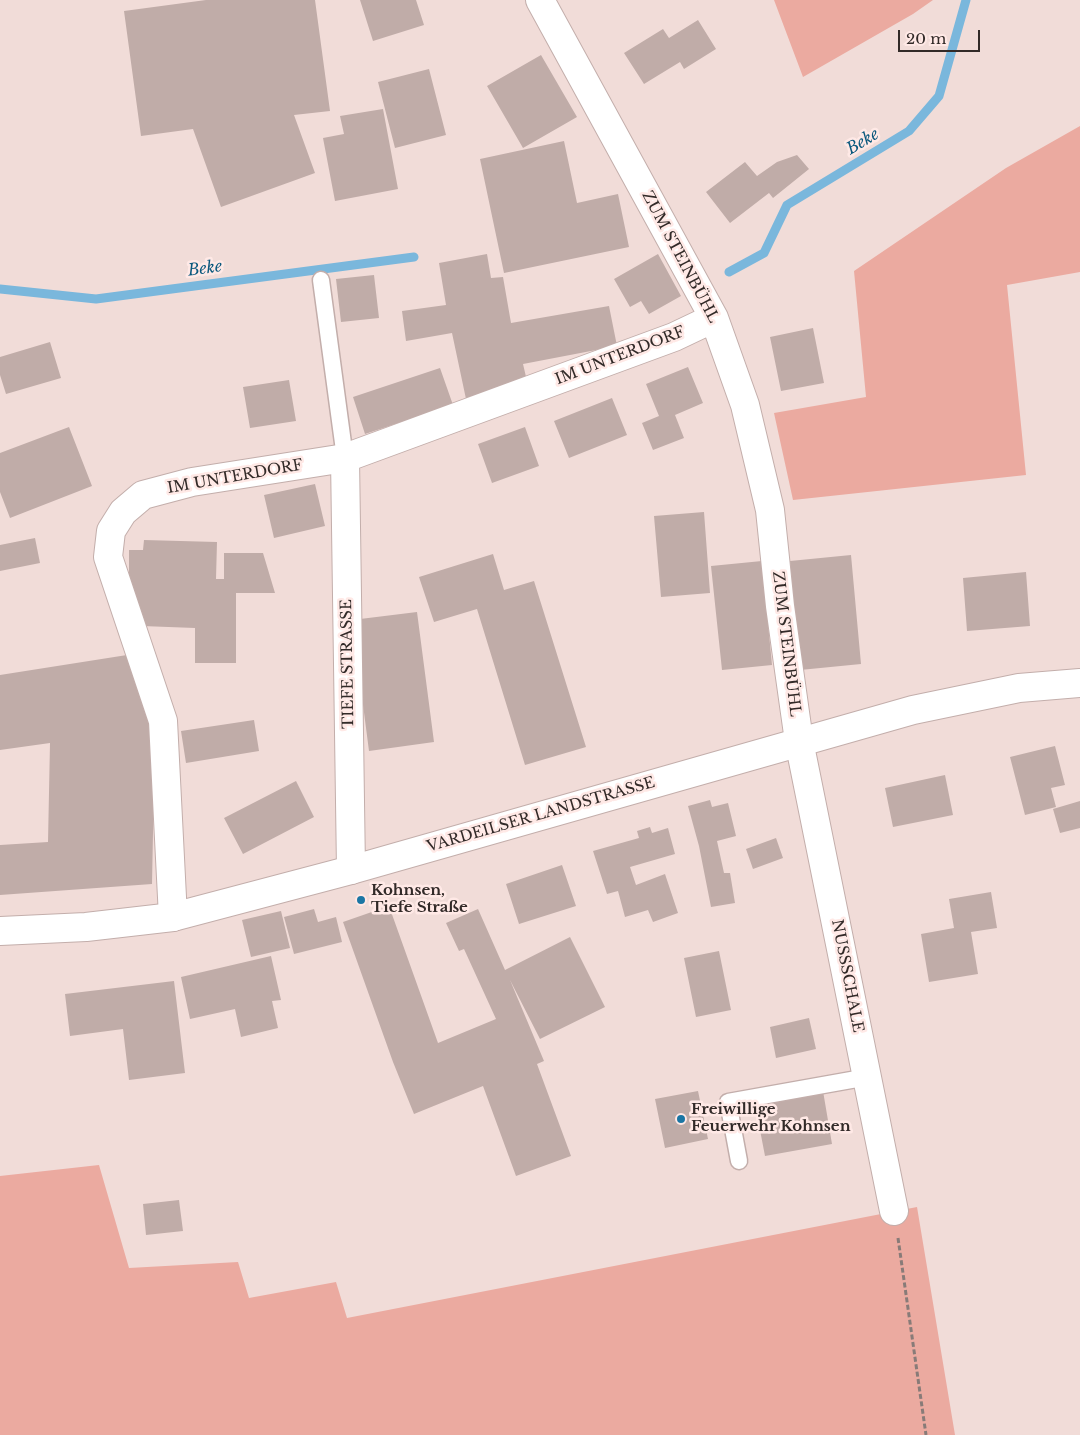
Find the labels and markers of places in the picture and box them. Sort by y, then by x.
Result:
place label: Kohnsen, Tiefe Straße [371,882,468,917]
marker: Kohnsen, Tiefe Straße [355,894,367,906]
place label: Freiwillige Feuerwehr Kohnsen [691,1101,851,1136]
marker: Freiwillige Feuerwehr Kohnsen [675,1113,687,1125]

